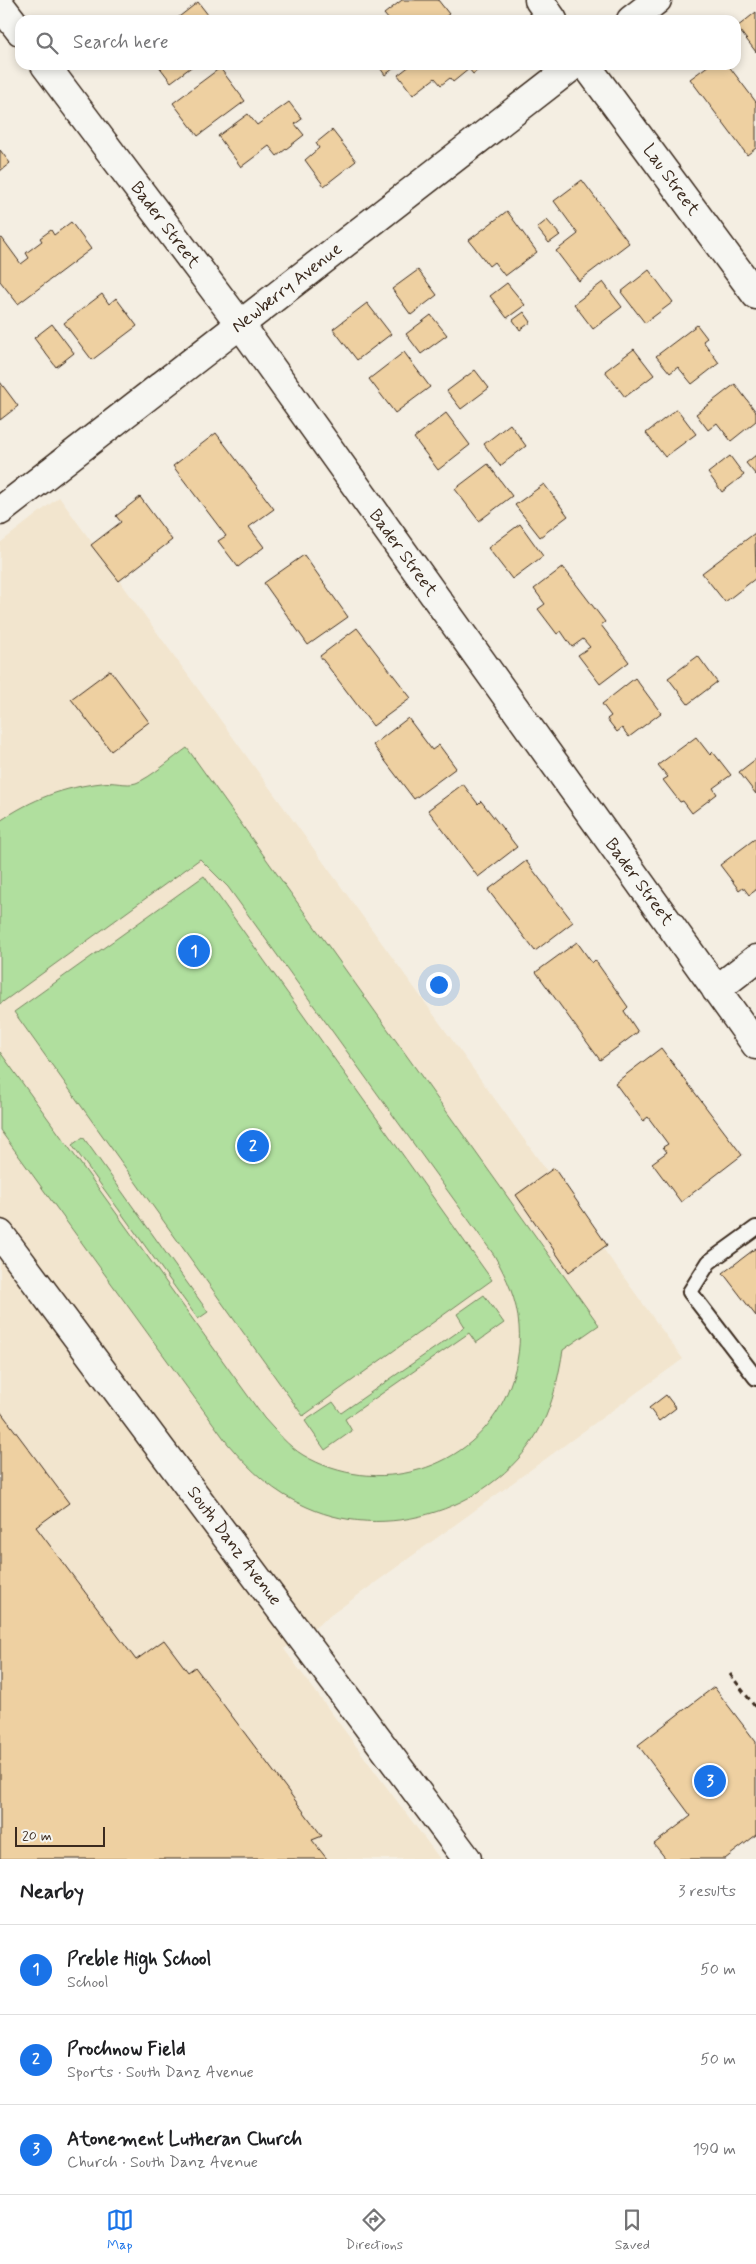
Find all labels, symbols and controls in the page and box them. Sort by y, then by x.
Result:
search box [15,15,741,70]
icon: search [33,29,61,57]
text: Search here [73,30,169,55]
street label: Lau Street [637,139,705,221]
street label: Bader Street [125,177,206,274]
street label: Newberry Avenue [227,237,347,339]
street label: Bader Street [363,504,443,602]
street label: Bader Street [599,833,679,931]
pin: 1 [178,932,210,970]
your location [426,972,452,998]
pin: 2 [237,1127,269,1165]
street label: South Danz Avenue [181,1481,287,1611]
pin: 3 [694,1762,726,1800]
scale bar [15,1824,105,1847]
text: 20 m [22,1827,52,1845]
text: Nearby [20,1878,84,1906]
text: 3 results [678,1881,736,1902]
text: Preble High School [67,1947,211,1972]
text: 1 [32,1959,40,1980]
text: 50 m [700,1959,736,1980]
text: School [67,1972,108,1993]
text: Prochnow Field [67,2037,185,2062]
text: 2 [32,2049,40,2070]
text: 50 m [700,2049,736,2070]
text: Sports · South Danz Avenue [67,2062,254,2083]
text: Atonement Lutheran Church [67,2127,302,2152]
text: 3 [32,2139,40,2160]
text: 190 m [693,2139,736,2160]
text: Church · South Danz Avenue [67,2152,258,2173]
tab: Map [106,2206,134,2254]
tab: Directions [346,2206,403,2254]
tab: Saved [615,2206,650,2254]

